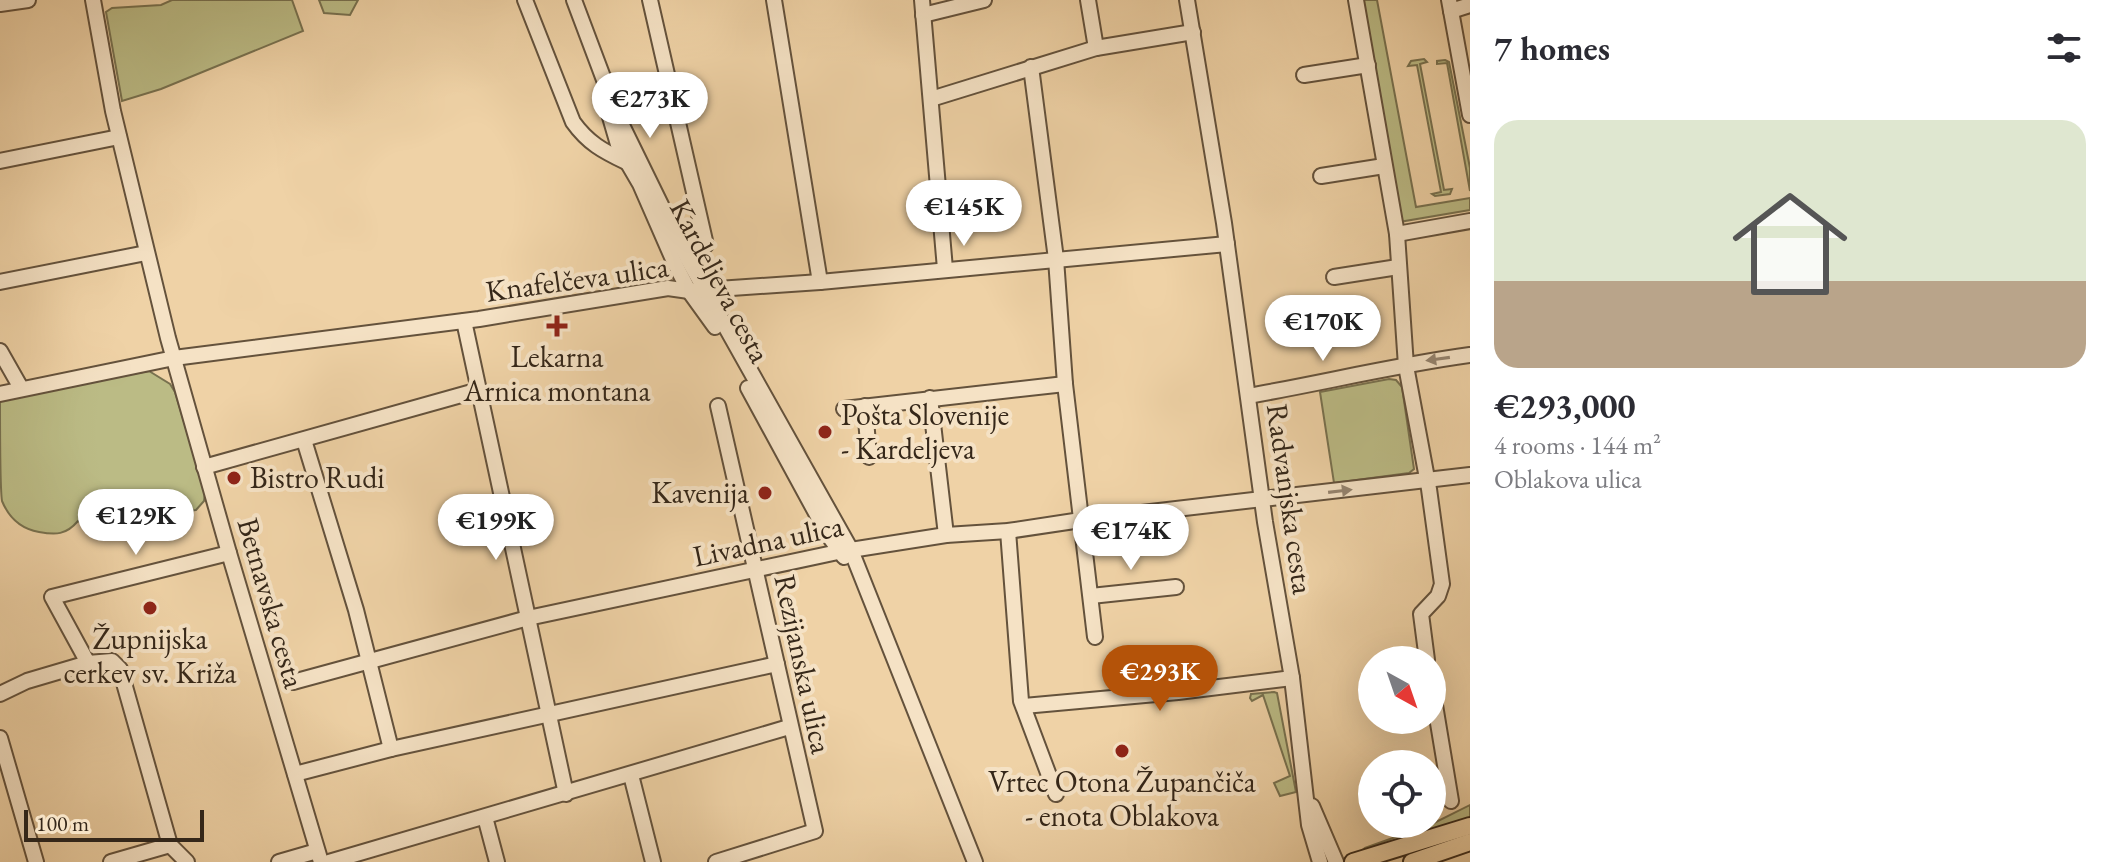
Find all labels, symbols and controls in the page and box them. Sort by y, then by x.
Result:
text: 7 homes [1494,26,1610,70]
icon: filters [2042,26,2086,70]
pin: €273K [594,72,706,140]
text: €273K [610,81,690,115]
icon: home [1718,172,1862,316]
pin: €145K [908,180,1020,248]
text: €145K [924,189,1004,223]
street label: Kardeljeva cesta [661,192,780,369]
street label: Knafelčeva ulica [483,246,671,311]
pin: €170K [1267,295,1379,363]
text: €170K [1283,304,1363,338]
marker: Lekarna Arnica montana [548,317,566,335]
place label: Lekarna Arnica montana [463,337,650,410]
one-way arrow [1425,353,1450,366]
text: €293,000 [1494,384,1635,428]
place label: Pošta Slovenije - Kardeljeva [841,395,1009,468]
street label: Radvanjska cesta [1258,401,1323,597]
marker: Pošta Slovenije - Kardeljeva [816,423,834,441]
text: 4 rooms · 144 m² [1494,428,1661,462]
place label: Bistro Rudi [250,458,385,497]
text: Oblakova ulica [1494,462,1642,496]
marker: Bistro Rudi [225,469,243,487]
place label: Kavenija [651,473,749,512]
marker: Kavenija [756,484,774,502]
one-way arrow [1328,484,1353,497]
pin: €129K [80,489,192,557]
pin: €199K [440,494,552,562]
text: €129K [96,498,176,532]
text: €199K [456,503,536,537]
pin: €174K [1075,504,1187,572]
street label: Livadna ulica [689,506,847,575]
street label: Betnavska cesta [229,513,314,692]
text: €174K [1091,513,1171,547]
street label: Rezijanska ulica [765,571,842,757]
marker: Župnijska cerkev sv. Križa [141,599,159,617]
place label: Župnijska cerkev sv. Križa [64,619,237,692]
pin: €293K [1104,645,1216,713]
north arrow [1358,646,1446,734]
map controls [1358,646,1446,838]
text: €293K [1120,654,1200,688]
marker: Vrtec Otona Župančiča - enota Oblakova [1113,742,1131,760]
button: locate [1358,750,1446,838]
place label: Vrtec Otona Župančiča - enota Oblakova [988,762,1256,835]
scale bar [24,806,204,842]
text: 100 m [36,809,89,838]

